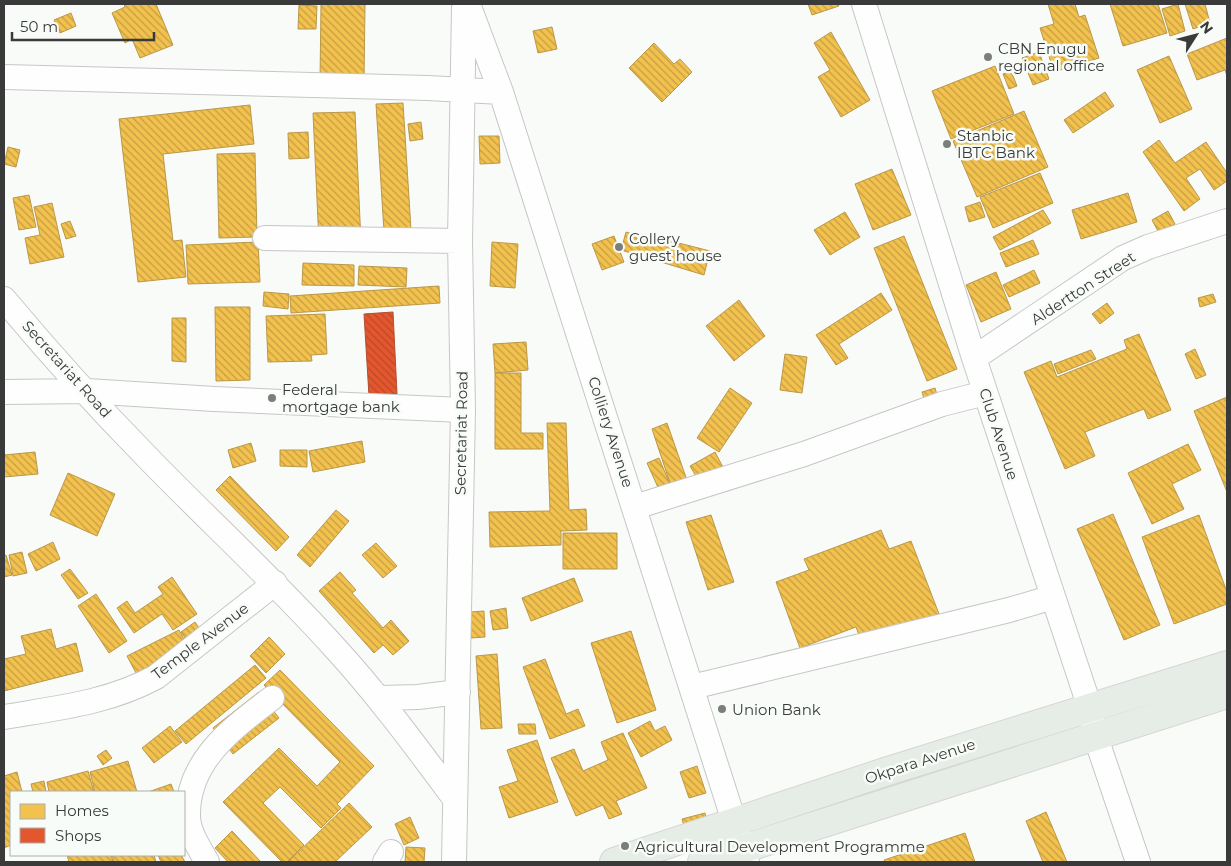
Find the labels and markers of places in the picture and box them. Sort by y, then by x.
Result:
place label: CBN Enugu regional office [998,39,1105,75]
marker: CBN Enugu regional office [982,51,994,63]
place label: Stanbic IBTC Bank [957,126,1035,162]
marker: Stanbic IBTC Bank [941,138,953,150]
place label: Collery guest house [629,229,722,265]
marker: Collery guest house [613,241,625,253]
place label: Federal mortgage bank [282,380,400,416]
marker: Federal mortgage bank [266,392,278,404]
place label: Union Bank [732,700,821,719]
marker: Union Bank [716,703,728,715]
place label: Agricultural Development Programme [635,837,925,856]
marker: Agricultural Development Programme [619,840,631,852]

